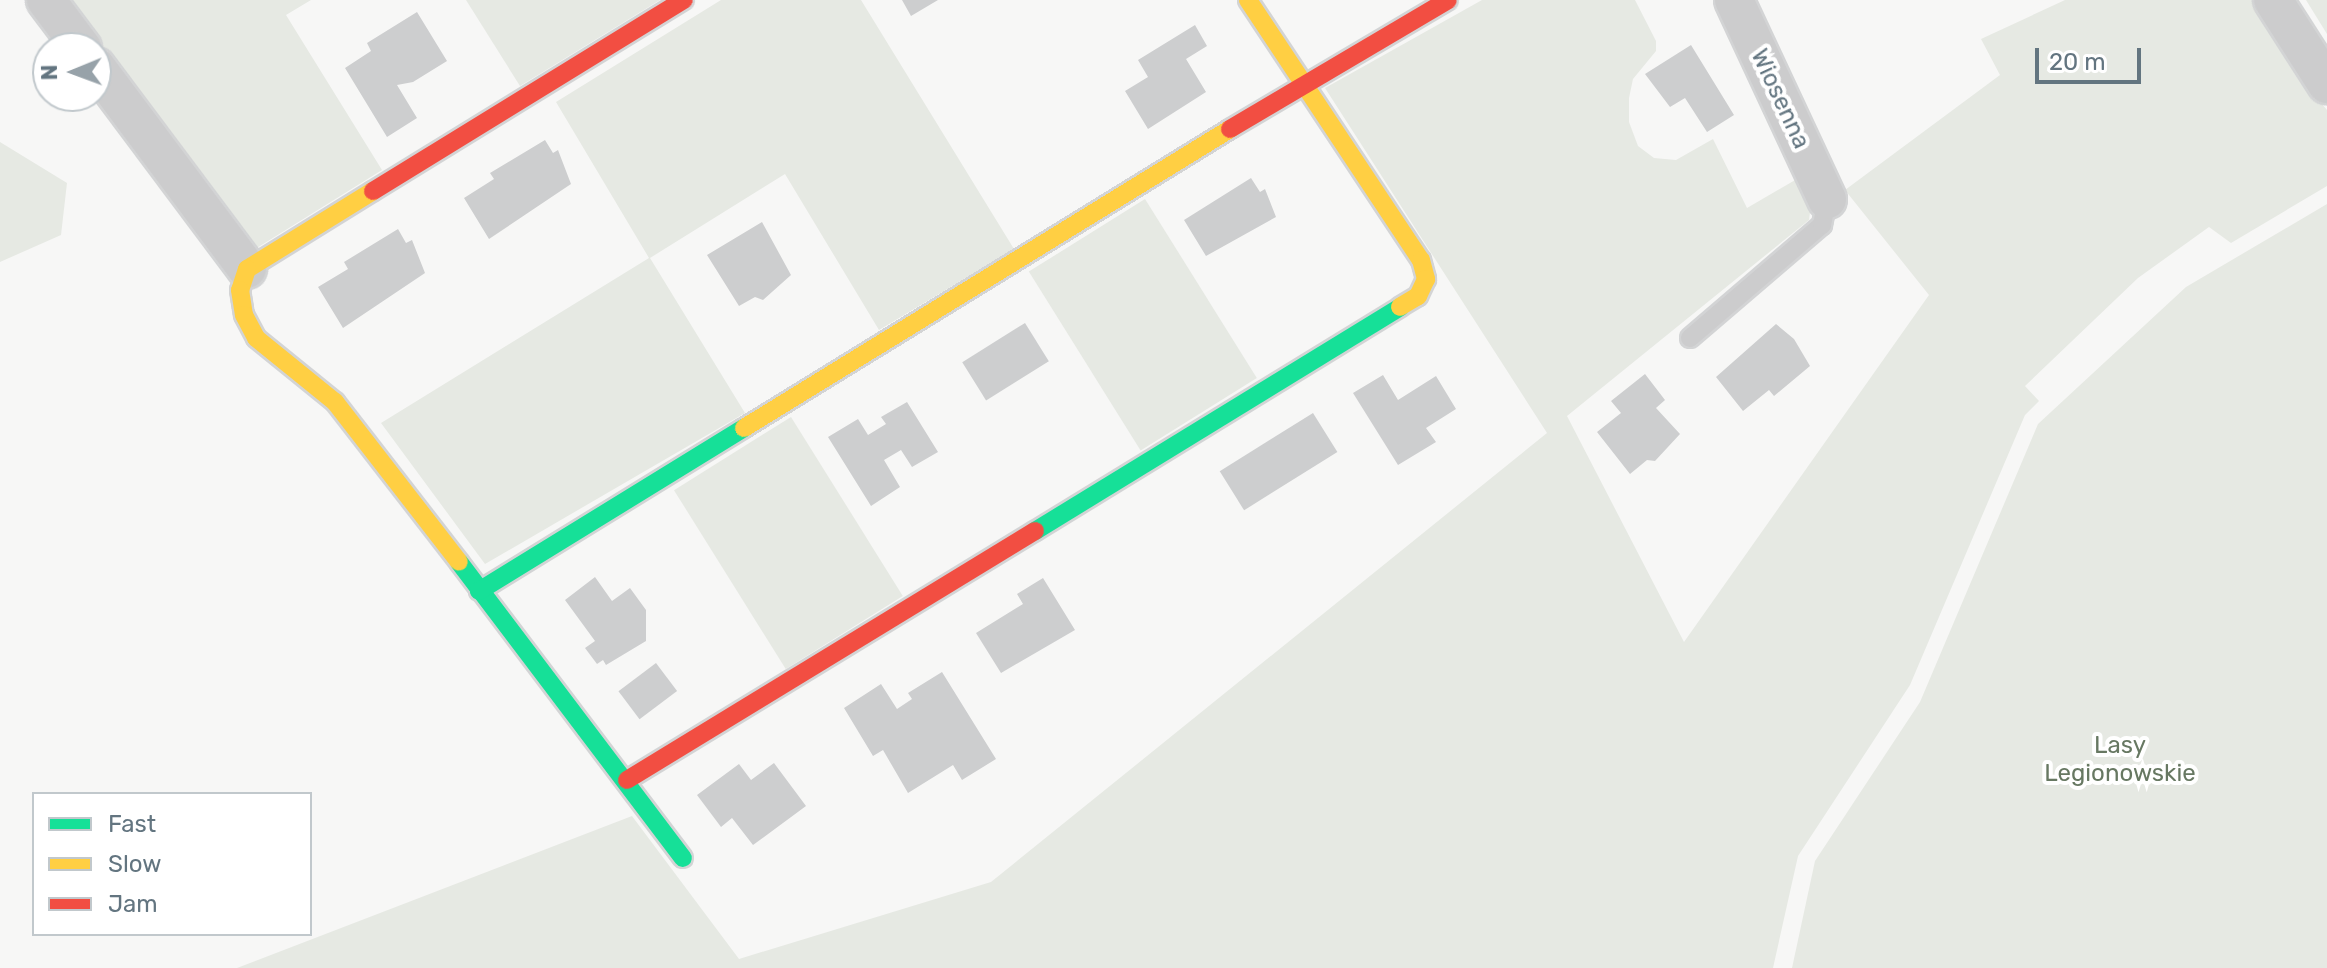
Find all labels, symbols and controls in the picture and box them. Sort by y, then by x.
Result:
north arrow [32,32,112,112]
scale bar [2039,32,2145,82]
street label: Wiosenna [1744,45,1816,153]
text: 20 m [2049,48,2106,76]
text: N [36,64,63,81]
park label: Lasy Legionowskie [2044,732,2196,788]
legend [32,792,312,936]
text: Fast [108,810,156,838]
text: Slow [108,850,161,878]
text: Jam [108,890,158,918]

